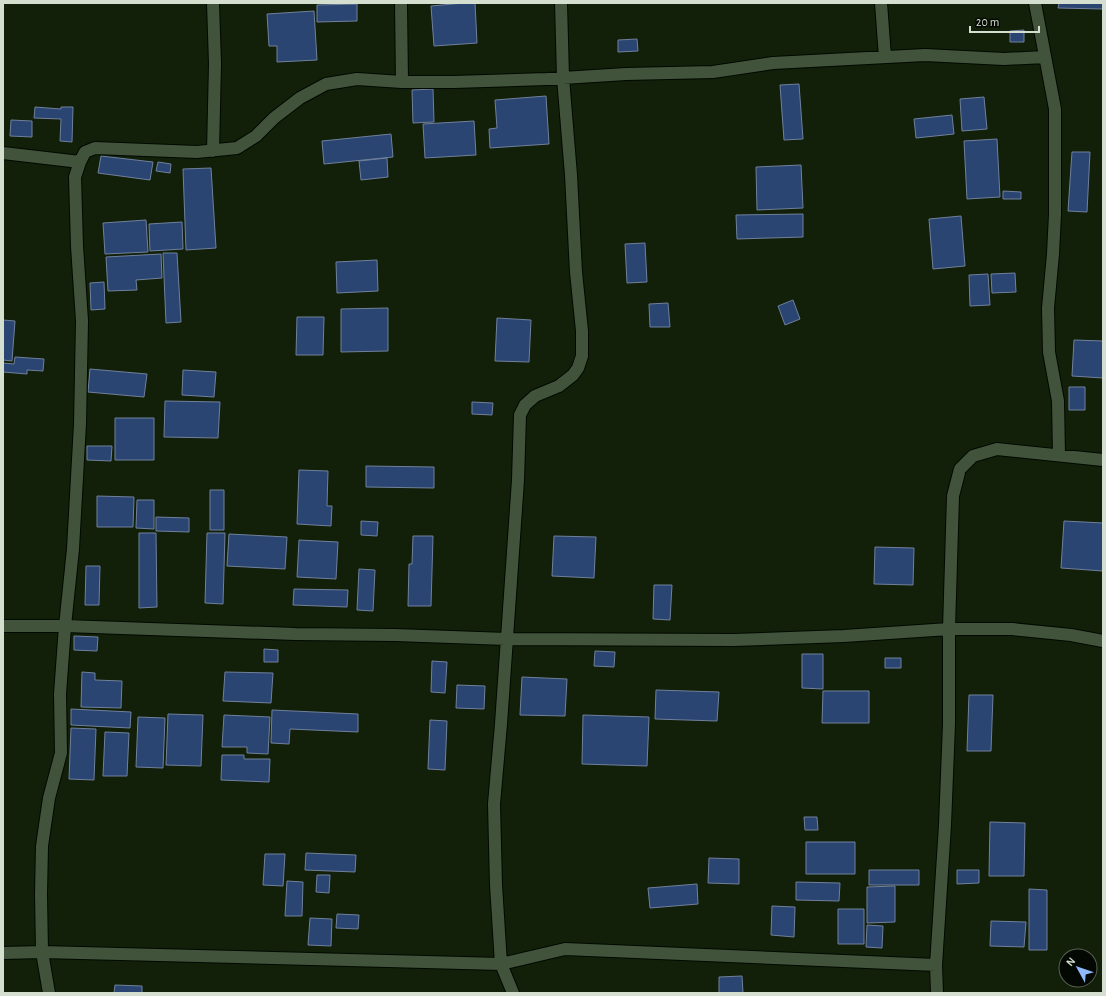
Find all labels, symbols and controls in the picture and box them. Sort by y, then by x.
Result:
scale bar [970,8,1039,34]
text: 20 m [976,16,999,28]
north arrow [1058,948,1098,988]
text: N [1064,955,1077,968]

